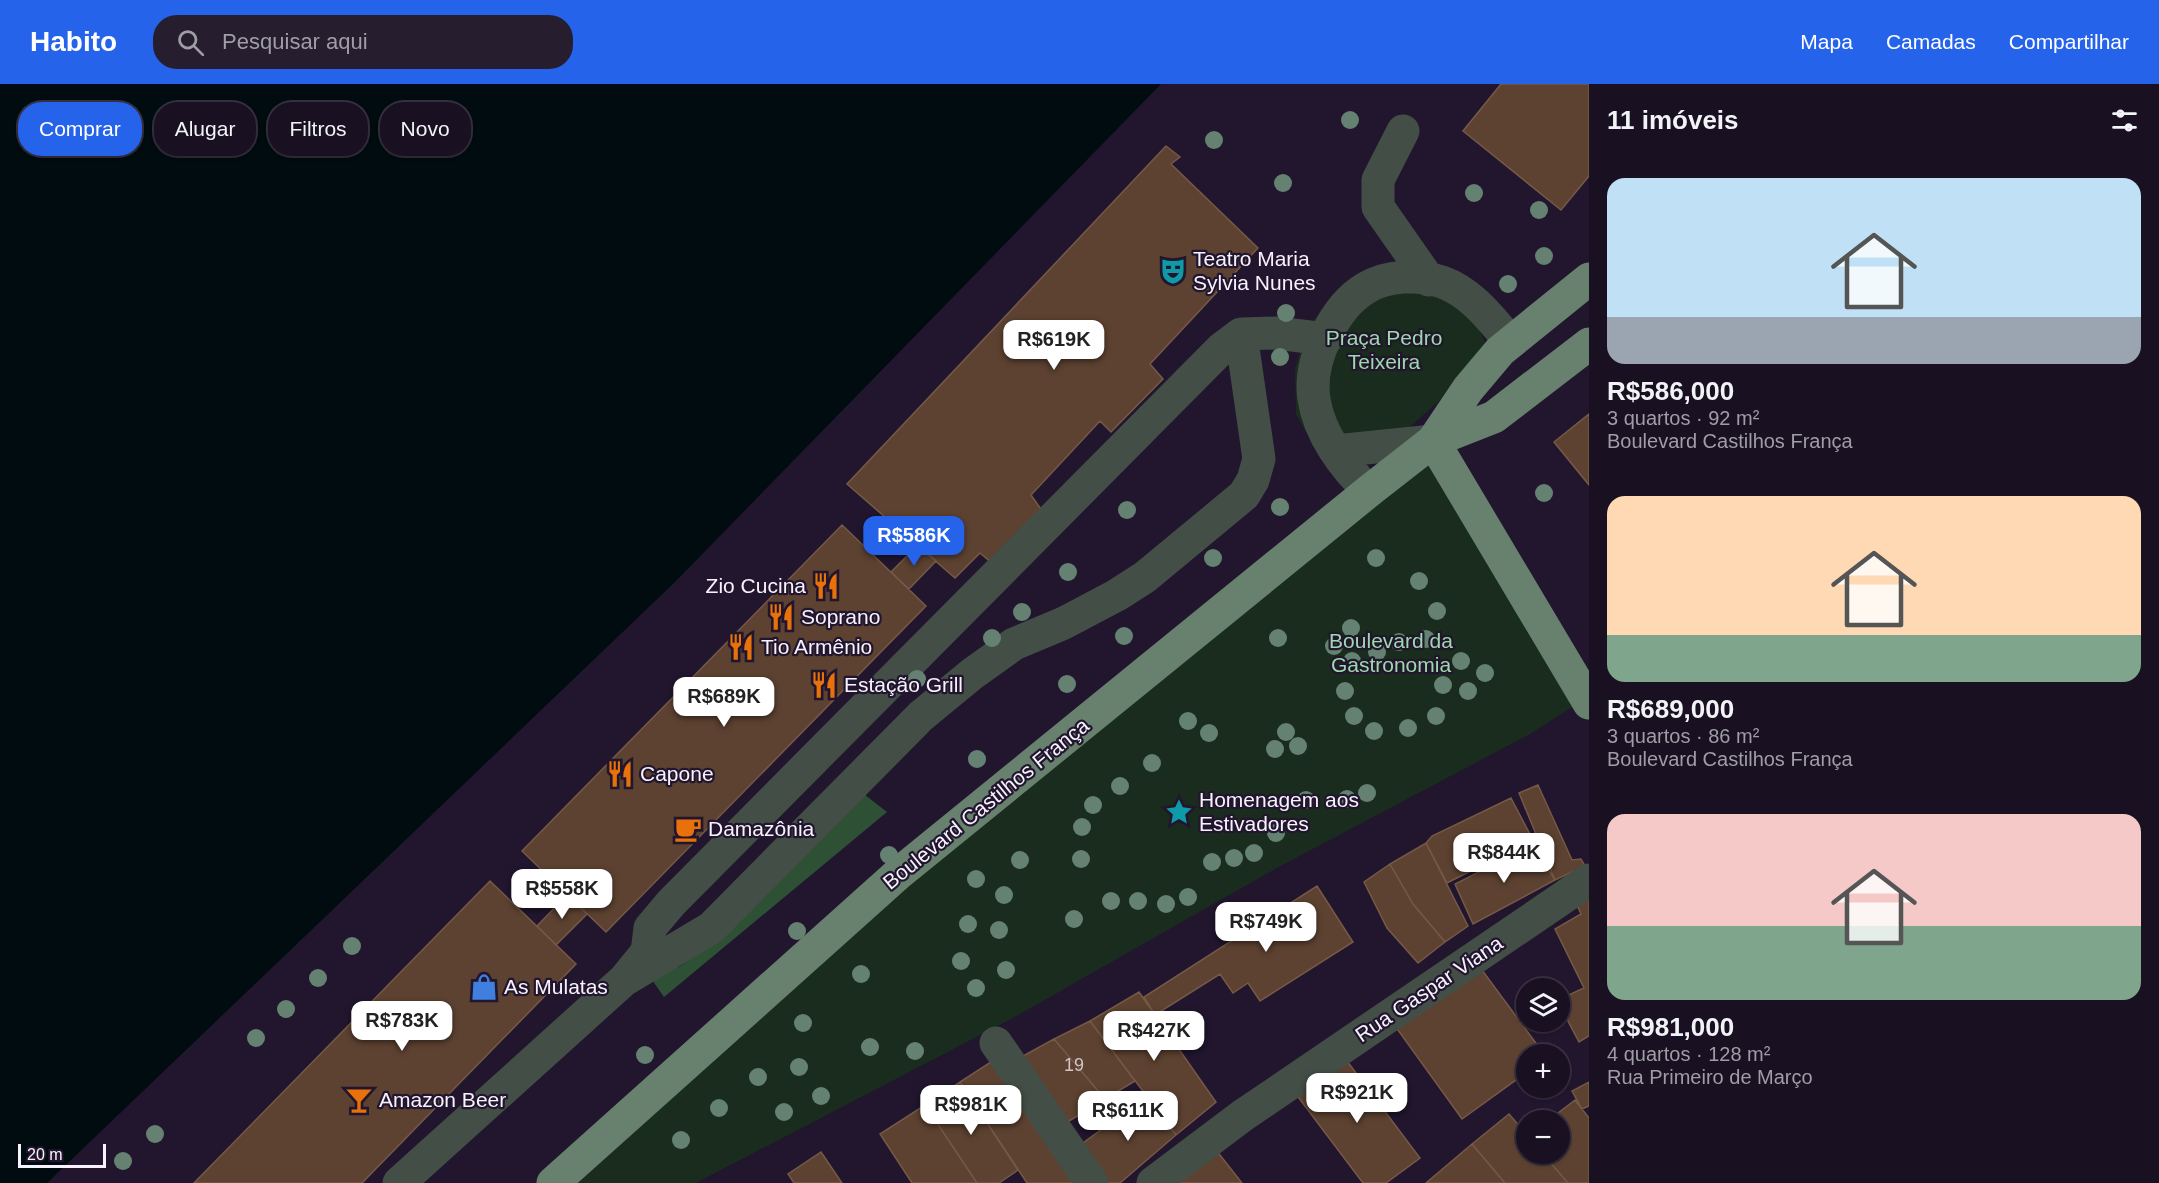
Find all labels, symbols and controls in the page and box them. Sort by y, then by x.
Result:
search box [153,15,573,69]
text: Habito [30,26,117,57]
icon: search [174,26,207,59]
text: Pesquisar aqui [222,29,368,54]
text: Mapa [1800,30,1853,53]
text: Camadas [1886,30,1976,53]
text: Compartilhar [2009,30,2129,53]
chip: Comprar [18,102,142,156]
chip: Alugar [154,102,256,156]
chip: Filtros [268,102,368,156]
chip: Novo [380,102,471,156]
icon: filters [2108,104,2141,137]
text: 11 imóveis [1607,105,1739,135]
icon: home [1820,217,1928,325]
place label: Teatro Maria Sylvia Nunes [1193,247,1316,294]
theatre icon: Teatro Maria Sylvia Nunes [1158,256,1188,286]
pin: R$619K [1005,320,1103,371]
park label: Praça Pedro Teixeira [1326,326,1442,373]
text: R$619K [1017,328,1091,350]
text: R$586,000 [1607,376,1734,406]
text: 3 quartos · 92 m² [1607,407,1759,429]
text: Boulevard Castilhos França [1607,430,1853,452]
pin: R$586K [865,516,963,567]
text: R$586K [877,524,951,546]
icon: home [1820,535,1928,643]
restaurant icon: Zio Cucina [811,571,841,601]
place label: Zio Cucina [706,574,806,597]
restaurant icon: Soprano [766,602,796,632]
place label: Soprano [801,605,880,628]
park label: Boulevard da Gastronomia [1329,629,1453,676]
restaurant icon: Tio Armênio [726,632,756,662]
place label: Tio Armênio [761,635,872,658]
restaurant icon: Estação Grill [809,670,839,700]
place label: Estação Grill [844,673,963,696]
pin: R$689K [675,677,773,728]
text: R$689K [687,685,761,707]
text: R$689,000 [1607,694,1734,724]
street label: Boulevard Castilhos França [878,713,1093,894]
text: 3 quartos · 86 m² [1607,725,1759,747]
text: Boulevard Castilhos França [1607,748,1853,770]
restaurant icon: Capone [605,759,635,789]
place label: Capone [640,762,714,785]
place label: Homenagem aos Estivadores [1199,788,1359,835]
place icon: Homenagem aos Estivadores [1164,797,1194,827]
cafe icon: Damazônia [673,814,703,844]
place label: Damazônia [708,817,815,840]
pin: R$844K [1455,833,1553,884]
text: R$844K [1467,841,1541,863]
icon: home [1820,853,1928,961]
pin: R$558K [513,869,611,920]
text: R$558K [525,877,599,899]
pin: R$749K [1217,902,1315,953]
text: R$749K [1229,910,1303,932]
street label: Rua Gaspar Viana [1351,931,1507,1046]
shop icon: As Mulatas [469,972,499,1002]
place label: As Mulatas [504,975,608,998]
map controls [1516,978,1570,1164]
button: layers [1516,978,1570,1032]
pin: R$783K [353,1001,451,1052]
text: R$783K [365,1009,439,1031]
pin: R$427K [1105,1011,1203,1062]
text: R$981,000 [1607,1012,1734,1042]
text: R$427K [1117,1019,1191,1041]
text: 4 quartos · 128 m² [1607,1043,1770,1065]
button: + [1516,1044,1570,1098]
house number: 19 [1064,1055,1084,1075]
text: Rua Primeiro de Março [1607,1066,1813,1088]
pin: R$921K [1308,1073,1406,1124]
text: R$921K [1320,1081,1394,1103]
bar icon: Amazon Beer [344,1085,374,1115]
pin: R$981K [922,1085,1020,1136]
place label: Amazon Beer [379,1088,506,1111]
pin: R$611K [1079,1091,1177,1142]
text: R$981K [934,1093,1008,1115]
text: R$611K [1092,1099,1164,1121]
button: − [1516,1110,1570,1164]
scale bar [18,1141,106,1168]
text: 20 m [27,1146,63,1163]

